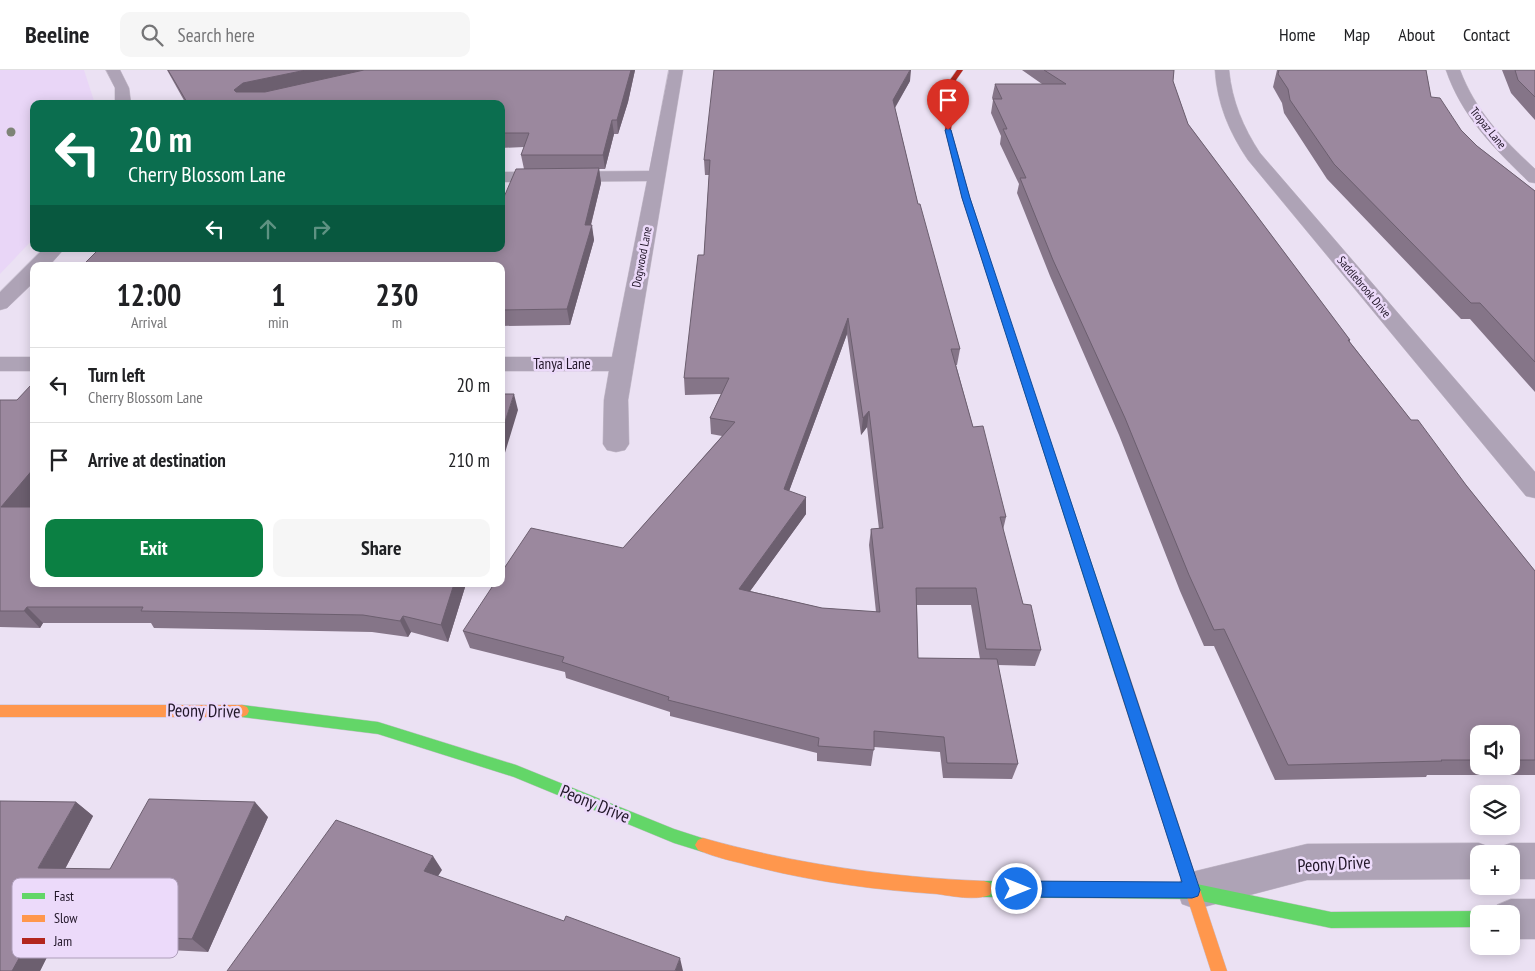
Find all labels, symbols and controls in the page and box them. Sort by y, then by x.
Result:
search box [120,12,470,57]
text: Beeline [25,19,90,50]
icon: search [138,21,166,49]
text: Search here [178,23,255,47]
text: Home [1279,23,1316,46]
text: Map [1344,23,1370,46]
text: About [1398,23,1435,46]
text: Contact [1463,23,1510,46]
pin [927,79,969,130]
icon: arrive [934,86,962,114]
street label: Tropaz Lane [1467,104,1510,152]
text: 20 m [128,116,192,162]
icon: left [45,120,110,185]
text: Cherry Blossom Lane [128,160,286,188]
icon: left [201,215,229,243]
icon: ahead [254,215,282,243]
icon: right [307,215,335,243]
street label: Dogwood Lane [628,225,655,289]
street label: Saddlebrook Drive [1334,253,1394,321]
text: 12:00 [117,275,181,314]
text: 1 [271,275,286,314]
text: 230 [375,275,418,314]
text: Arrival [131,312,167,332]
text: min [268,312,289,332]
text: m [392,312,402,332]
street label: Tanya Lane [533,354,591,373]
text: Turn left [88,363,145,387]
icon: left [45,371,73,399]
text: 20 m [457,373,490,397]
text: Cherry Blossom Lane [88,387,203,407]
icon: arrive [45,446,73,474]
text: Arrive at destination [88,448,226,472]
text: 210 m [448,448,490,472]
button: Exit [45,519,263,577]
button: Share [273,519,490,577]
street label: Peony Drive [167,698,241,723]
map controls [1470,725,1520,955]
button: sound [1470,725,1520,775]
street label: Peony Drive [557,779,633,828]
button: layers [1470,785,1520,835]
button: + [1470,845,1520,895]
street label: Peony Drive [1297,850,1371,877]
position arrow [990,862,1042,914]
legend [12,878,178,958]
text: Fast [54,887,74,905]
button: − [1470,905,1520,955]
text: Slow [54,909,78,927]
text: Jam [53,932,72,950]

